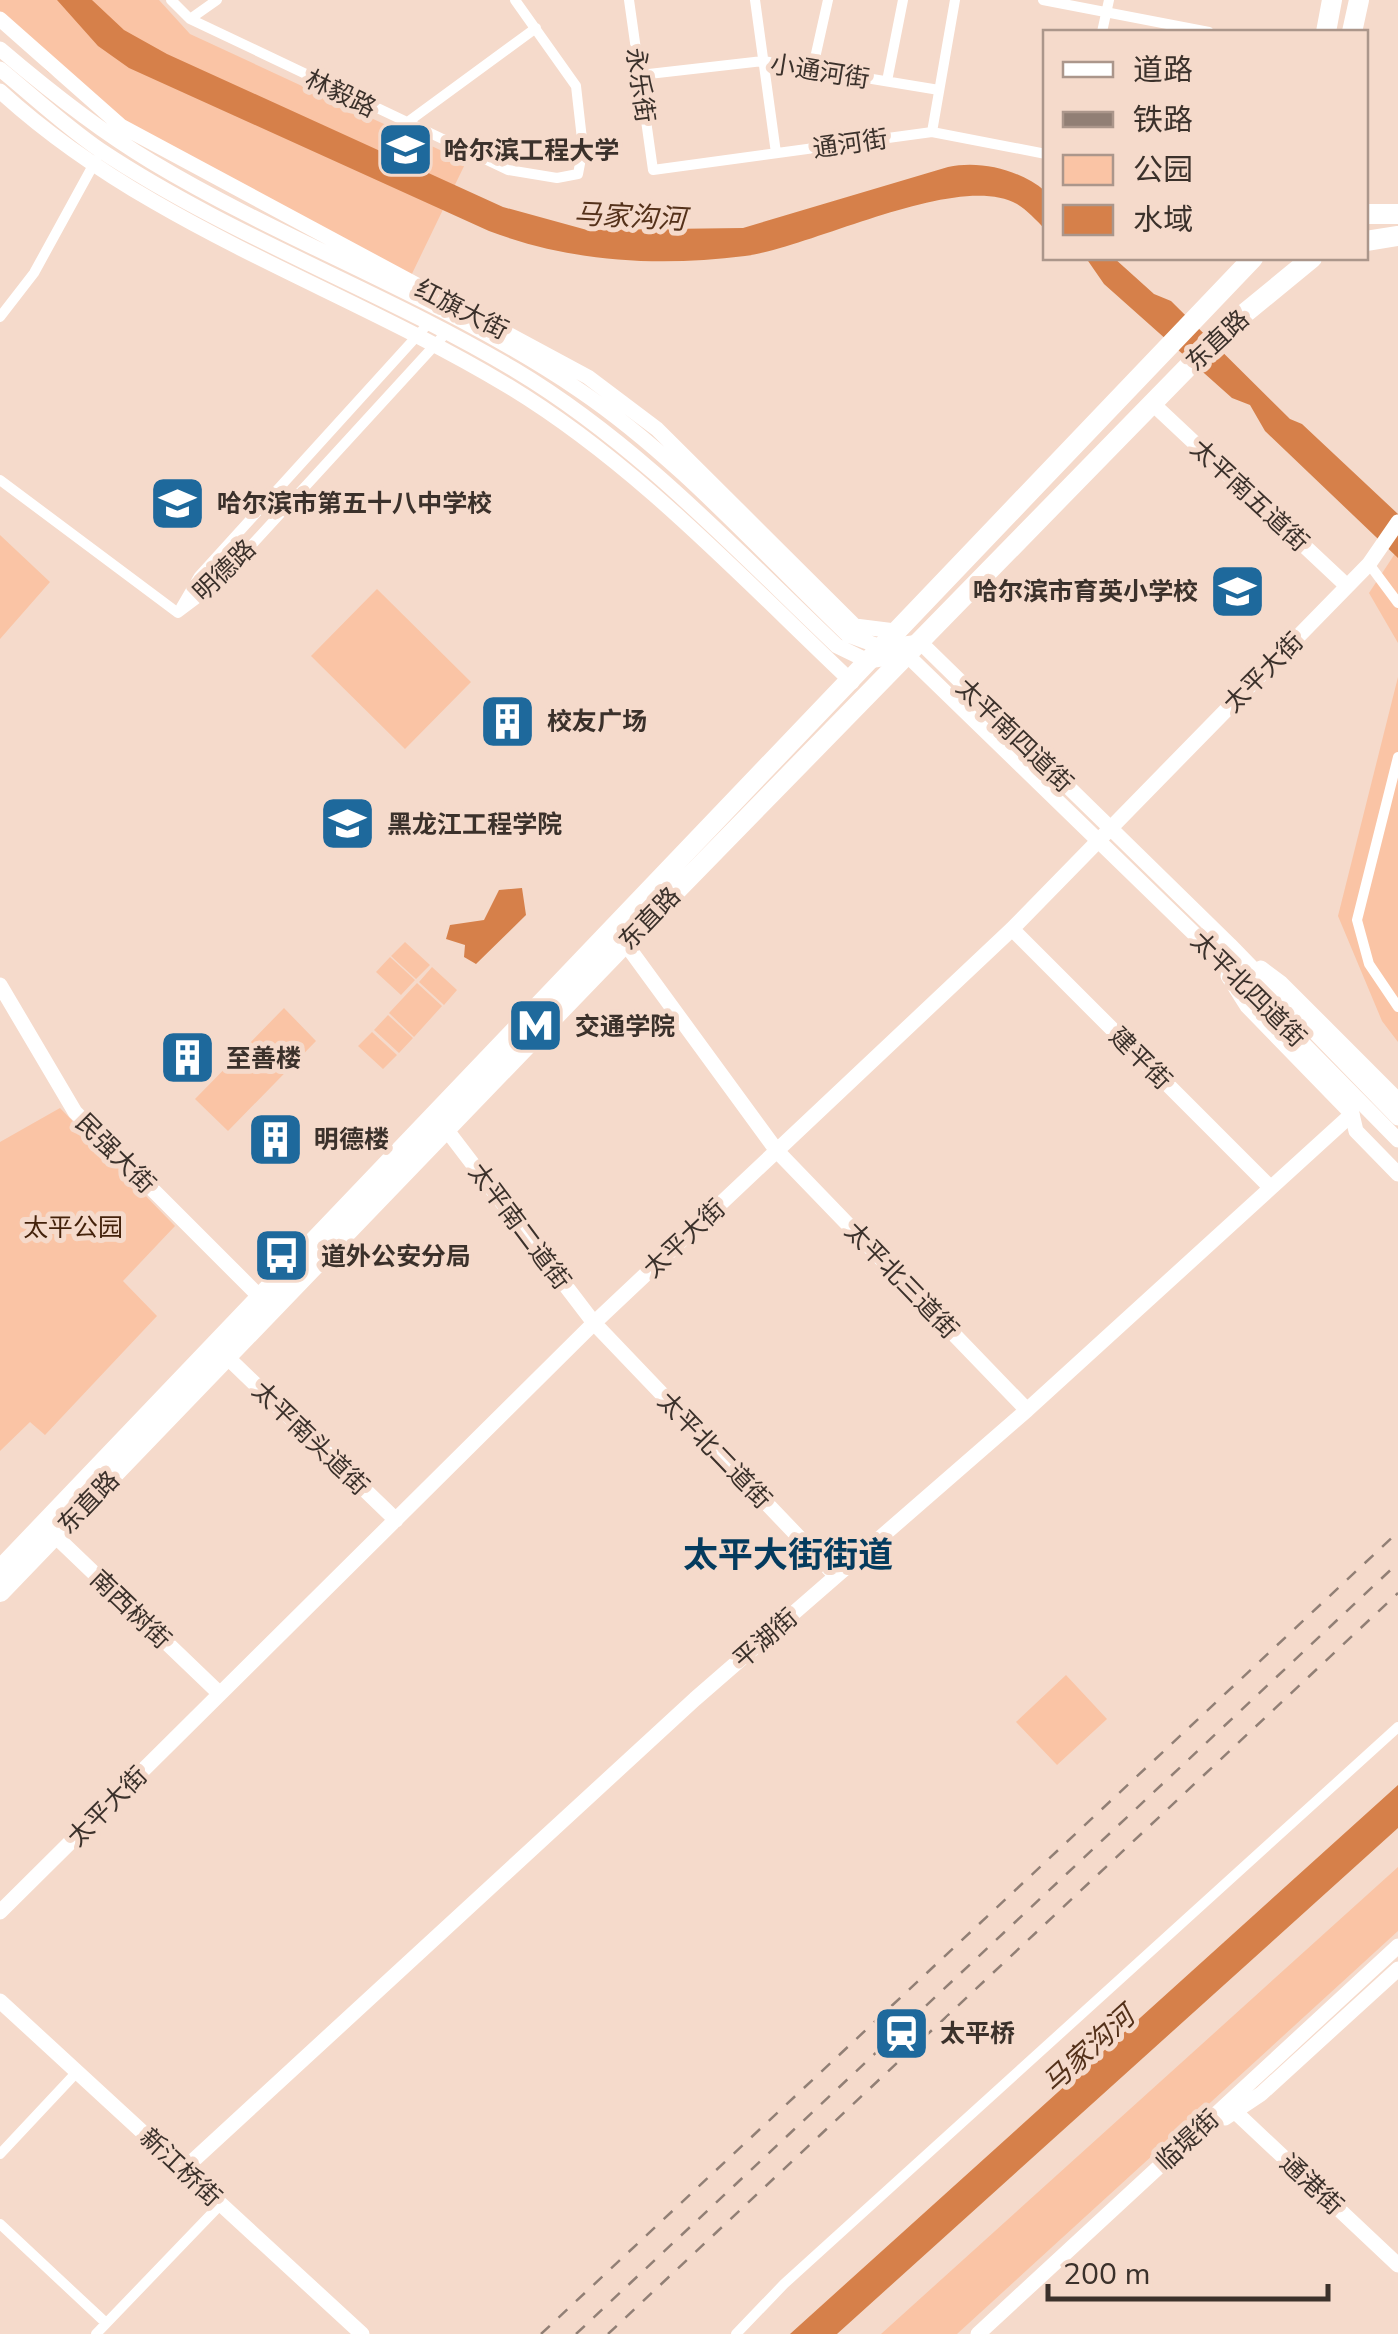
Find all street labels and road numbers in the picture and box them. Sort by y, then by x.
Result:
street label: 永乐街 [618,46,662,125]
street label: 小通河街 [768,47,872,97]
street label: 林毅路 [299,62,382,126]
street label: 通河街 [811,122,890,166]
street label: 红旗大街 [409,272,514,348]
street label: 东直路 [1179,303,1257,379]
street label: 太平南五道街 [1183,432,1316,559]
street label: 明德路 [186,532,263,609]
street label: 太平大街 [1216,625,1311,720]
street label: 太平南四道街 [949,671,1080,800]
street label: 东直路 [611,880,688,957]
street label: 太平北四道街 [1183,925,1313,1055]
street label: 建平街 [1102,1020,1179,1097]
street label: 民强大街 [68,1106,163,1201]
street label: 太平南二道街 [460,1156,578,1297]
street label: 太平大街 [637,1192,733,1285]
street label: 太平北三道街 [837,1215,966,1346]
street label: 太平南头道街 [245,1374,376,1503]
street label: 太平北二道街 [650,1385,779,1516]
street label: 东直路 [50,1464,127,1541]
street label: 南西树街 [83,1563,178,1657]
street label: 平湖街 [726,1601,805,1676]
street label: 太平大街 [60,1759,155,1854]
street label: 临堤街 [1149,2103,1227,2179]
street label: 新江桥街 [132,2121,228,2214]
street label: 通港街 [1272,2147,1350,2223]

